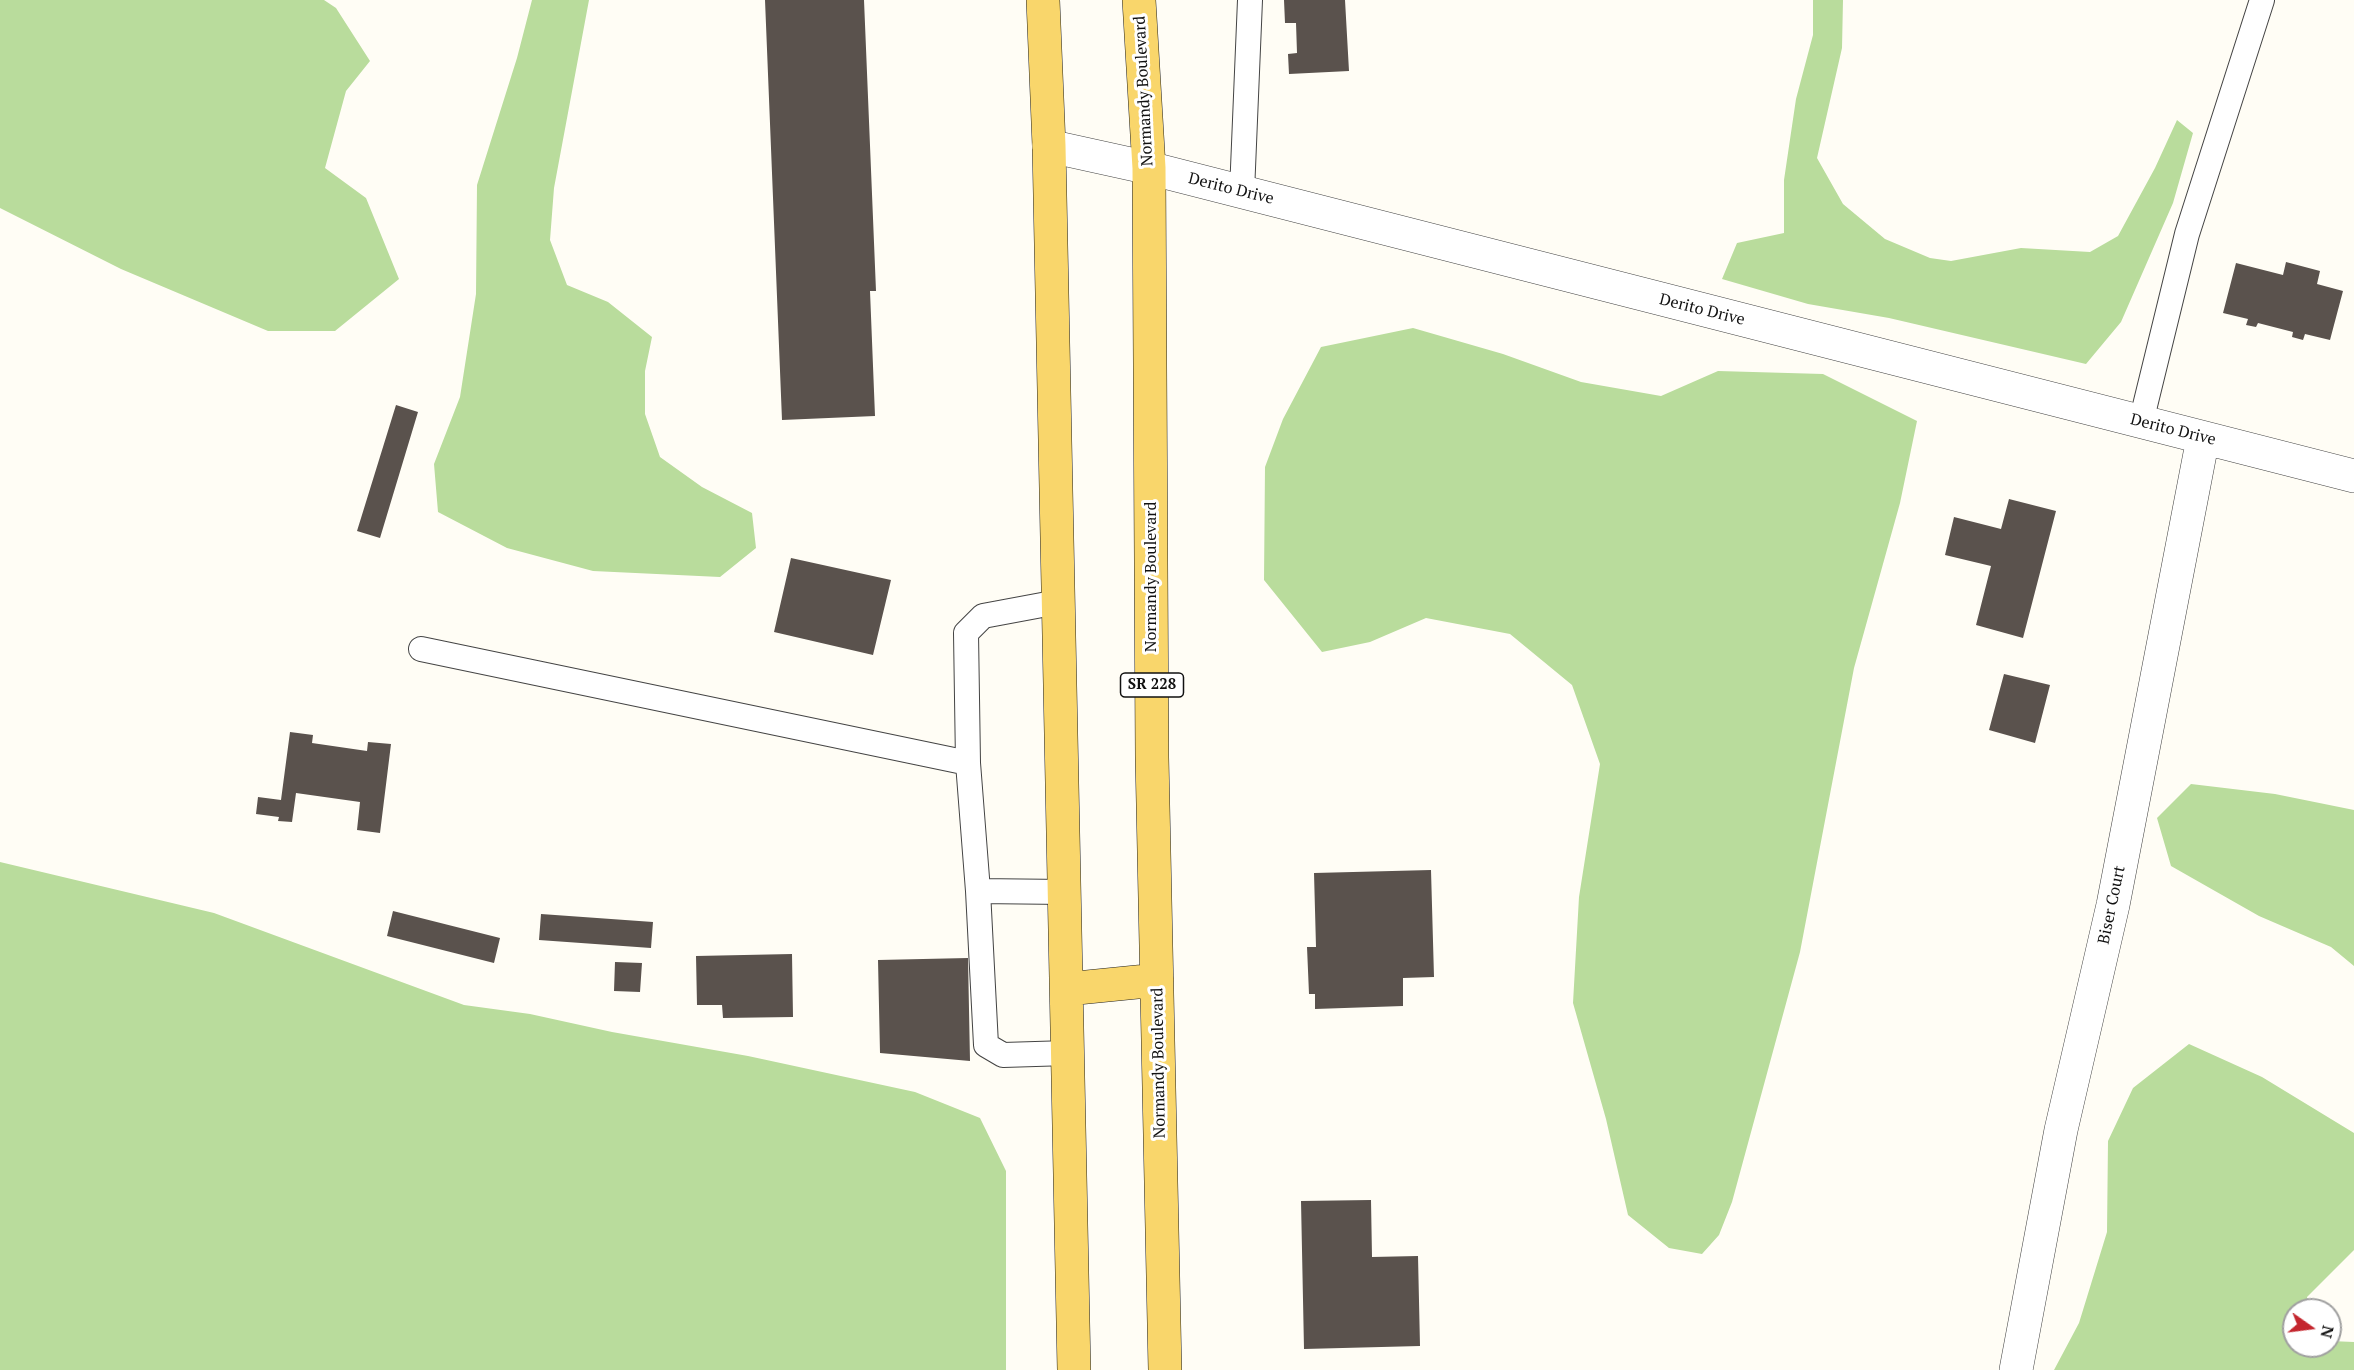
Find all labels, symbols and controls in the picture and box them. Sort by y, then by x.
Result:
street label: Normandy Boulevard [1130,15,1158,167]
street label: Derito Drive [1186,169,1276,209]
street label: Derito Drive [1657,290,1747,330]
street label: Derito Drive [2128,410,2218,450]
street label: Normandy Boulevard [1141,502,1161,652]
road number: SR 228 [1120,673,1184,697]
street label: Biser Court [2094,864,2130,946]
street label: Normandy Boulevard [1148,988,1170,1138]
north arrow [2282,1298,2342,1358]
text: N [2315,1323,2340,1340]

